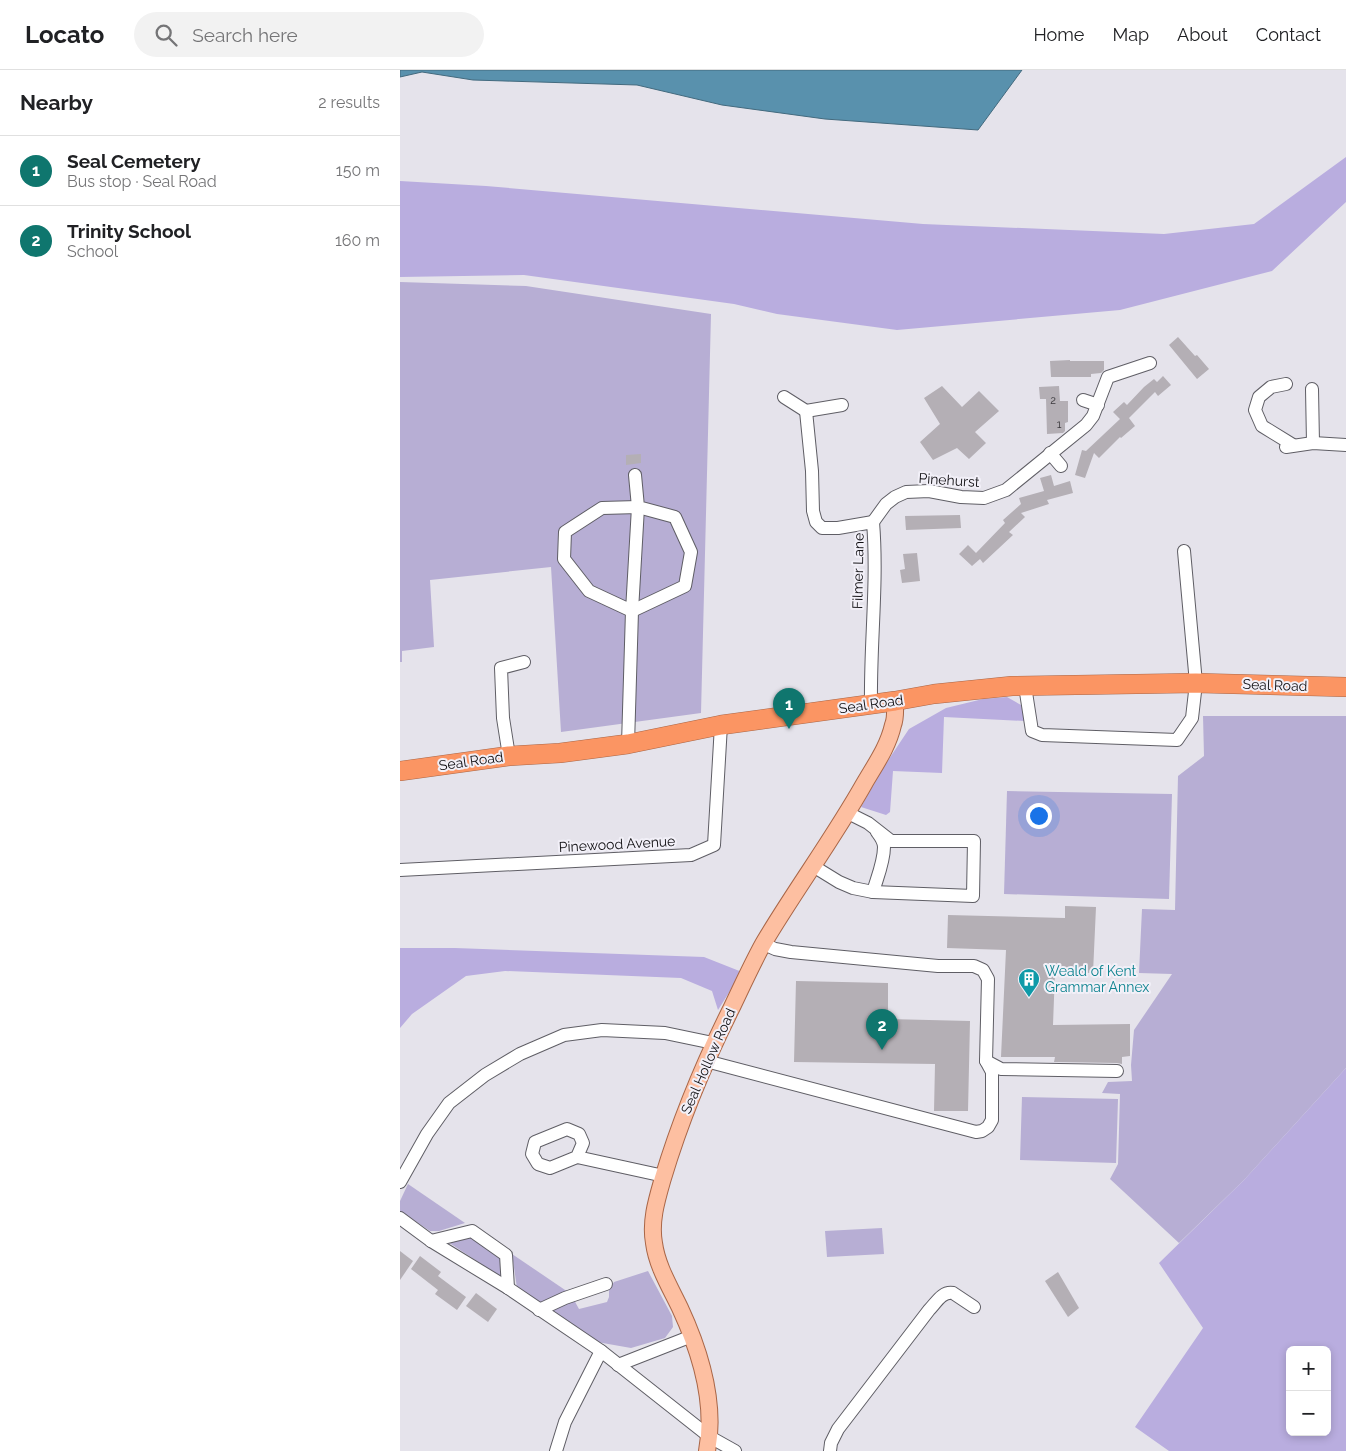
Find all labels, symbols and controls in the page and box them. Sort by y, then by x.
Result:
search box [134,12,484,57]
text: Locato [25,20,104,49]
icon: search [152,21,180,49]
text: Search here [192,24,298,46]
text: Home [1033,24,1084,45]
text: Map [1112,24,1149,45]
text: About [1177,24,1228,45]
text: Contact [1256,24,1321,45]
text: Nearby [20,90,93,115]
text: 2 results [318,93,380,112]
text: Seal Cemetery [67,150,201,172]
text: 1 [32,161,40,180]
text: 150 m [336,161,380,180]
text: Bus stop · Seal Road [67,172,217,191]
text: Trinity School [67,220,191,242]
text: 2 [31,231,41,250]
text: 160 m [335,231,380,250]
text: School [67,242,118,261]
house number: 2 [1050,394,1056,407]
house number: 1 [1057,418,1062,431]
street label: Pinehurst [918,470,980,490]
street label: Filmer Lane [849,533,867,609]
street label: Seal Road [1242,676,1308,694]
pin: 1 [773,688,805,729]
street label: Seal Road [838,692,904,716]
street label: Seal Road [438,749,504,773]
your location [1026,803,1052,829]
street label: Pinewood Avenue [558,833,676,855]
place label: Weald of Kent Grammar Annex [1045,963,1149,995]
building icon: Weald of Kent Grammar Annex [1017,967,1041,998]
street label: Seal Hollow Road [678,1006,738,1116]
pin: 2 [866,1009,898,1050]
map controls [1286,1346,1331,1436]
button: + [1286,1346,1331,1391]
button: − [1286,1391,1331,1436]

